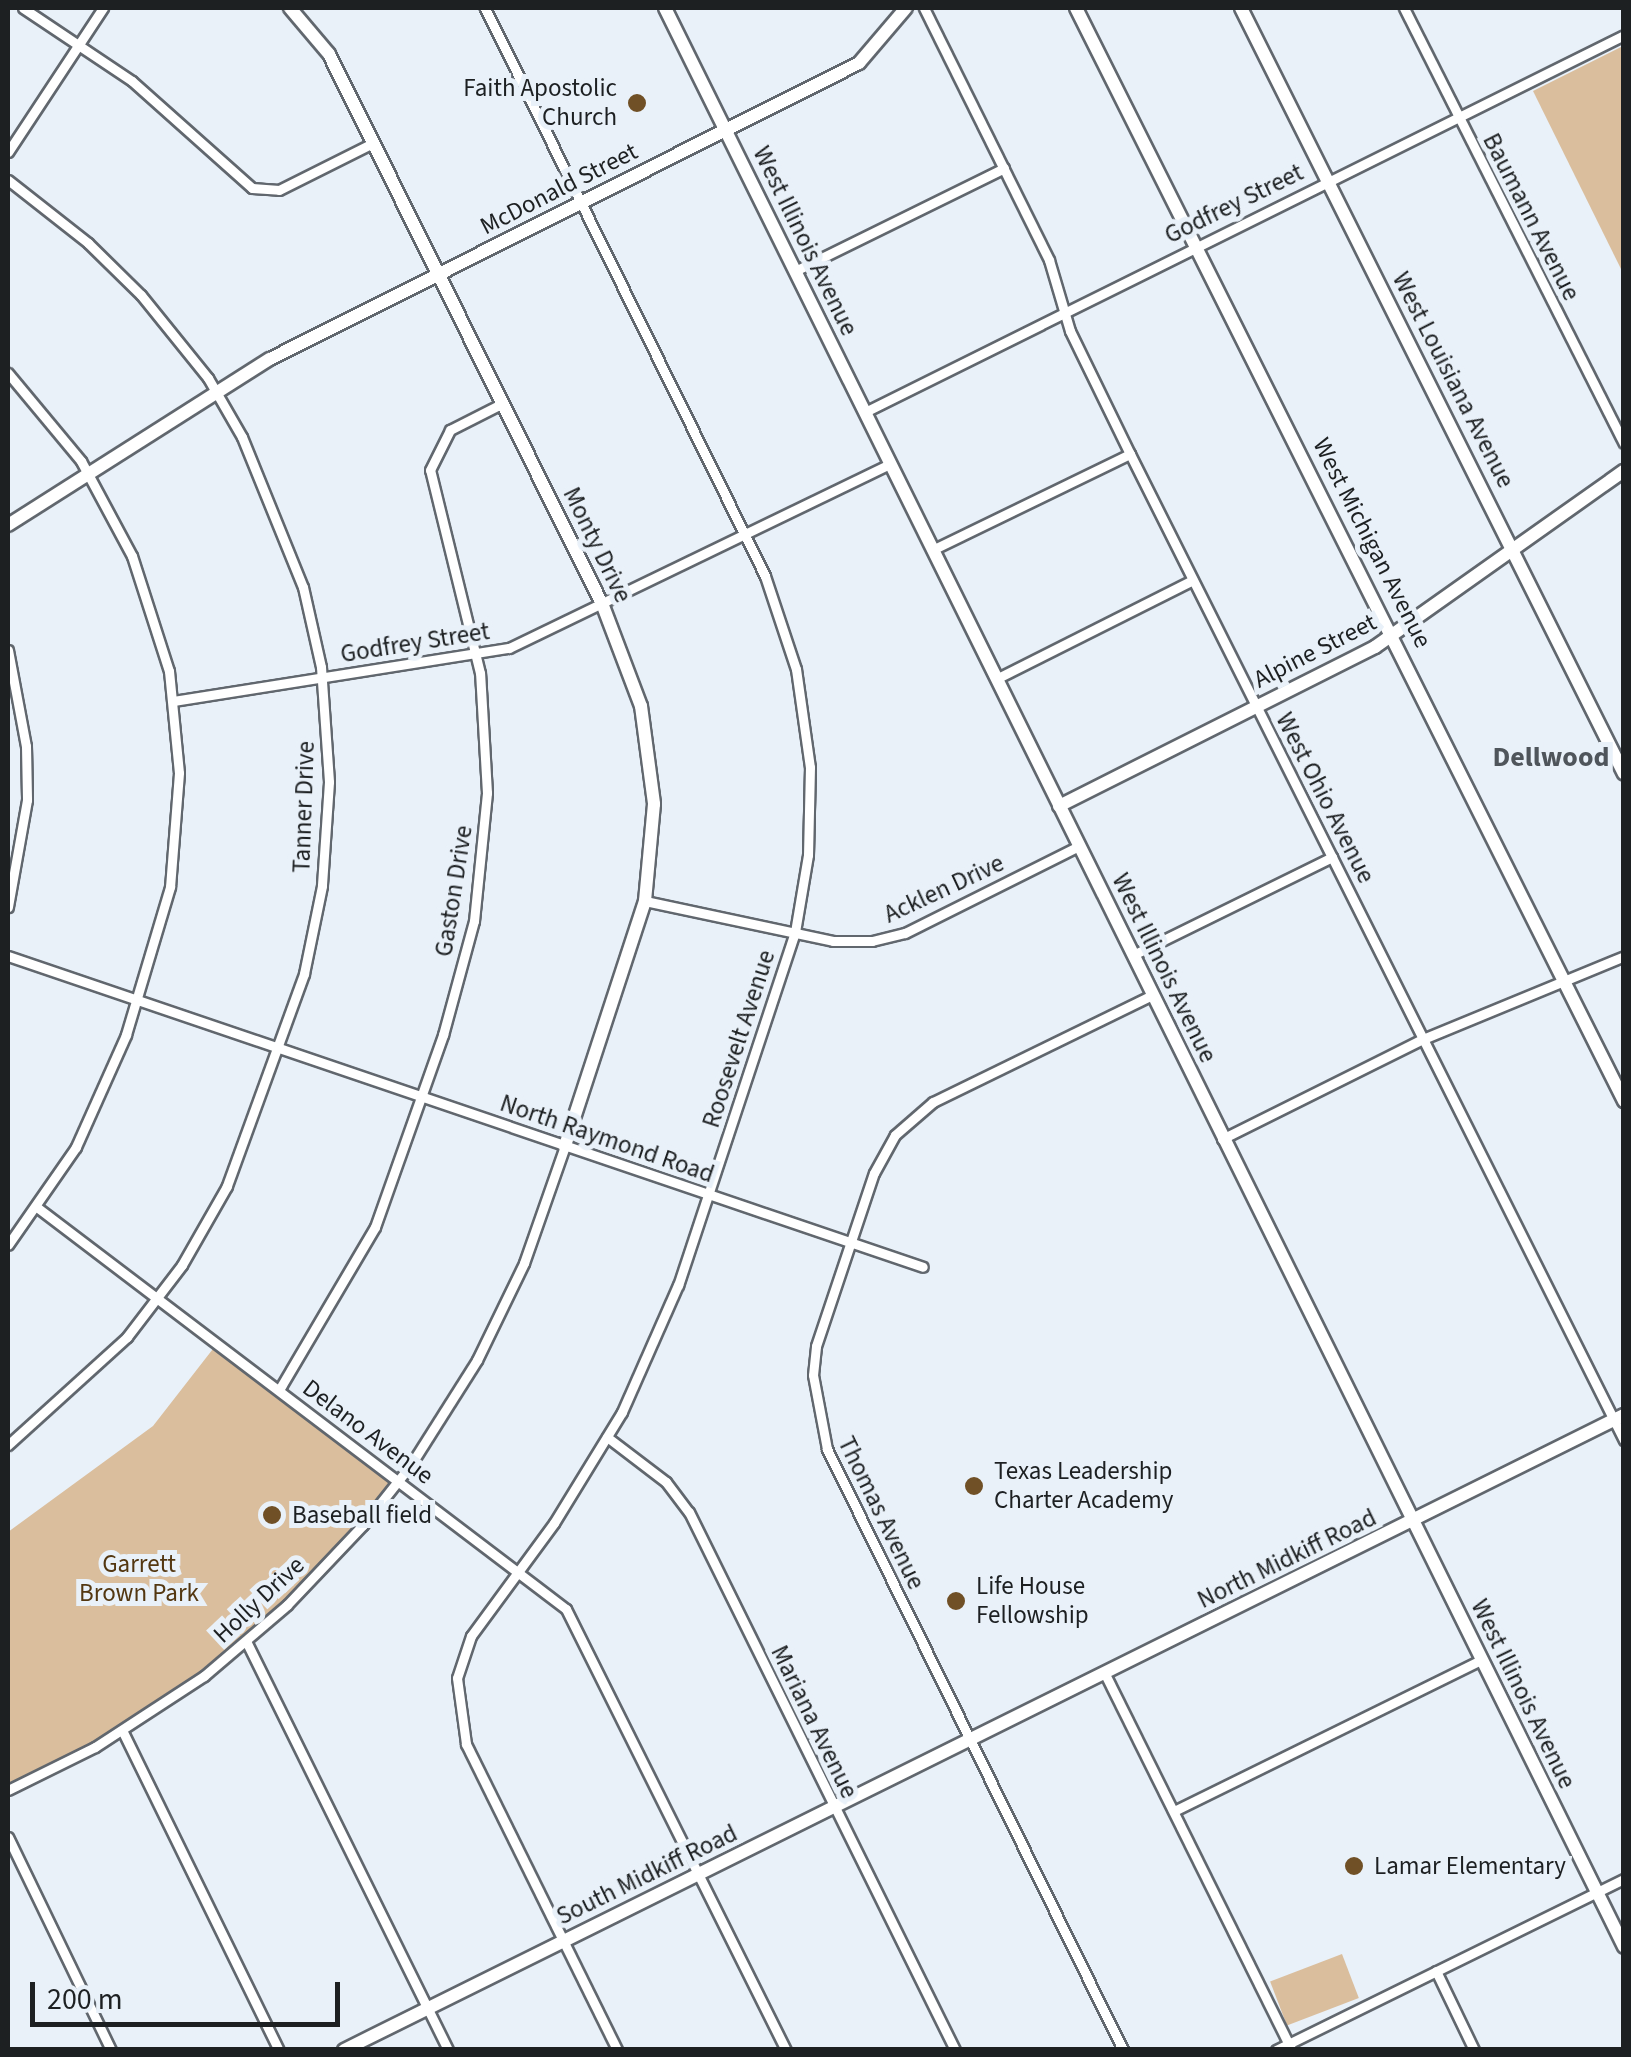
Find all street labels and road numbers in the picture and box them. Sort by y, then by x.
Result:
street label: Baumann Avenue [1476,128,1586,306]
street label: McDonald Street [475,136,643,242]
street label: West Illinois Avenue [746,141,864,341]
street label: Godfrey Street [1160,158,1308,250]
street label: West Louisiana Avenue [1386,267,1520,493]
street label: West Michigan Avenue [1306,433,1438,653]
street label: Monty Drive [556,482,638,608]
street label: Alpine Street [1249,607,1381,695]
street label: Godfrey Street [338,616,492,670]
street label: West Ohio Avenue [1269,708,1381,888]
street label: Tanner Drive [287,741,321,873]
street label: Gaston Drive [429,823,479,959]
street label: Acklen Drive [879,848,1009,930]
street label: West Illinois Avenue [1105,868,1223,1068]
street label: Roosevelt Avenue [696,946,782,1132]
street label: North Raymond Road [496,1088,718,1190]
street label: Delano Avenue [297,1373,439,1491]
street label: Thomas Avenue [831,1432,931,1594]
street label: North Midkiff Road [1193,1503,1381,1615]
street label: Holly Drive [207,1550,311,1650]
street label: West Illinois Avenue [1464,1594,1582,1794]
street label: Mariana Avenue [764,1641,864,1803]
street label: South Midkiff Road [552,1818,742,1932]

